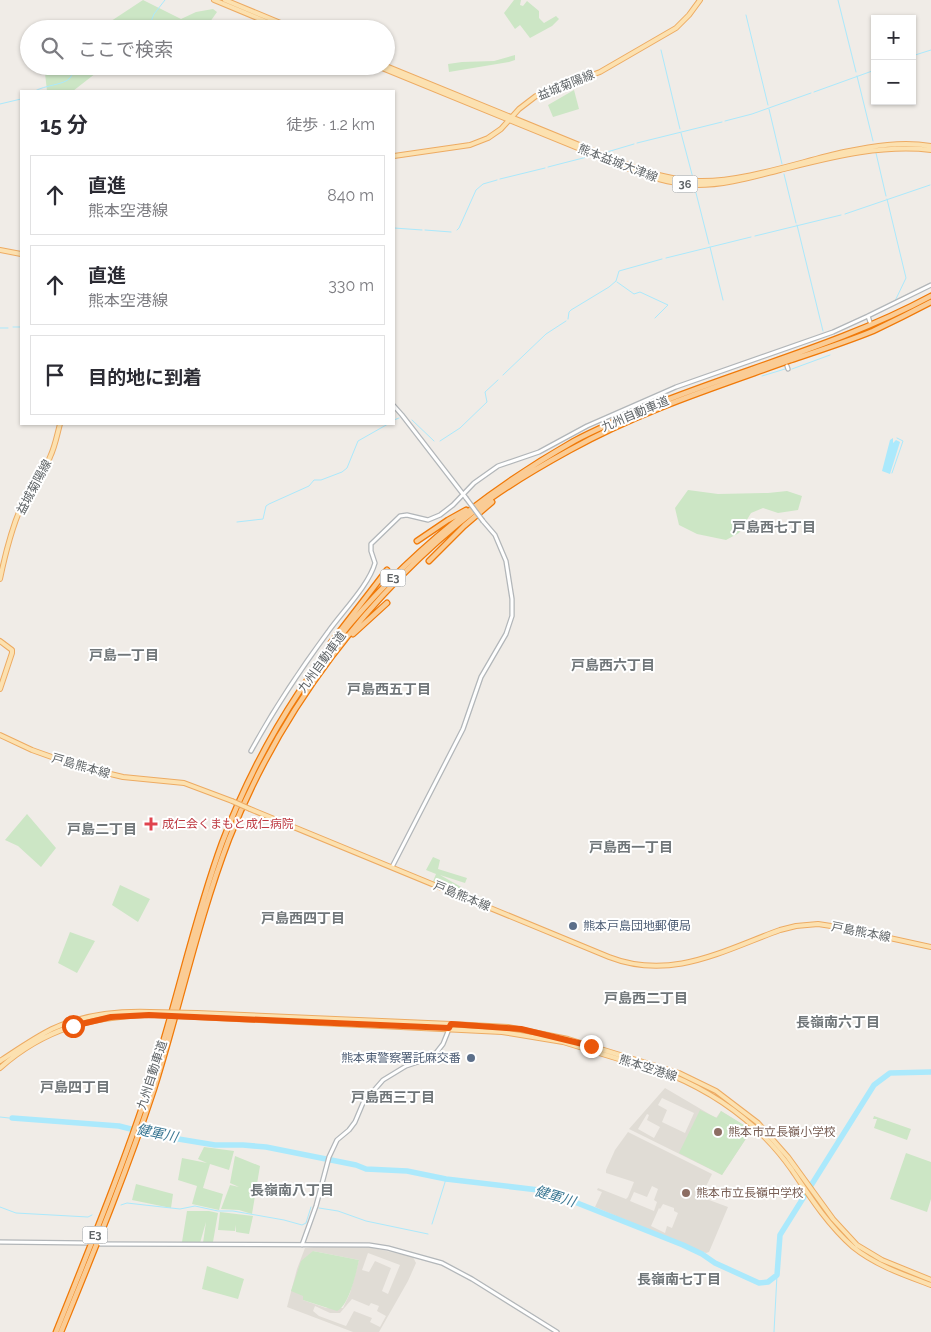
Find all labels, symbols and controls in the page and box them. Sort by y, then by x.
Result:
map controls [871,15,916,105]
button: + [871,15,916,60]
search box [20,20,395,75]
icon: search [38,34,66,62]
text: ここで検索 [78,38,173,60]
button: − [871,60,916,105]
street label: 益城菊陽線 [536,67,596,103]
text: 15 分 [40,112,88,137]
text: 徒歩 · 1.2 km [286,115,375,134]
street label: 熊本益城大津線 [576,141,660,185]
text: 直進 [88,174,126,196]
road number: 36 [672,175,698,192]
icon: ahead [41,181,69,209]
text: 840 m [327,186,374,205]
text: 熊本空港線 [88,201,168,220]
text: 直進 [88,264,126,286]
icon: ahead [41,271,69,299]
text: 330 m [328,276,374,295]
text: 熊本空港線 [88,291,168,310]
icon: arrive [41,361,69,389]
text: 目的地に到着 [88,366,202,388]
street label: 九州自動車道 [599,393,671,435]
street label: 益城菊陽線 [14,457,54,517]
district label: 戸島西七丁目 [732,519,816,535]
road number: E3 [380,570,406,586]
street label: 九州自動車道 [295,629,349,695]
district label: 戸島一丁目 [89,647,159,663]
district label: 戸島西六丁目 [571,657,655,673]
district label: 戸島西五丁目 [347,681,431,697]
street label: 戸島熊本線 [50,751,112,781]
marker: 成仁会くまもと成仁病院 [144,817,158,831]
place label: 成仁会くまもと成仁病院 [162,817,294,831]
district label: 戸島二丁目 [67,821,137,837]
district label: 戸島西一丁目 [589,839,673,855]
street label: 戸島熊本線 [432,878,492,914]
district label: 戸島西四丁目 [261,910,345,926]
place label: 熊本戸島団地郵便局 [583,919,691,933]
street label: 戸島熊本線 [830,919,892,945]
marker: 熊本戸島団地郵便局 [567,920,579,932]
district label: 戸島西二丁目 [604,990,688,1006]
district label: 長嶺南六丁目 [796,1014,880,1030]
route start [62,1015,85,1038]
route end [580,1035,603,1058]
street label: 九州自動車道 [134,1039,170,1111]
place label: 熊本東警察署託麻交番 [341,1051,461,1065]
marker: 熊本東警察署託麻交番 [465,1052,477,1064]
street label: 熊本空港線 [617,1052,679,1084]
district label: 戸島四丁目 [40,1079,110,1095]
district label: 戸島西三丁目 [351,1089,435,1105]
water label: 健軍川 [135,1121,181,1146]
place label: 熊本市立長嶺小学校 [728,1125,836,1139]
marker: 熊本市立長嶺小学校 [712,1126,724,1138]
district label: 長嶺南八丁目 [250,1182,334,1198]
water label: 健軍川 [533,1182,579,1210]
place label: 熊本市立長嶺中学校 [696,1186,804,1200]
marker: 熊本市立長嶺中学校 [680,1187,692,1199]
road number: E3 [82,1226,108,1244]
district label: 長嶺南七丁目 [637,1271,721,1287]

